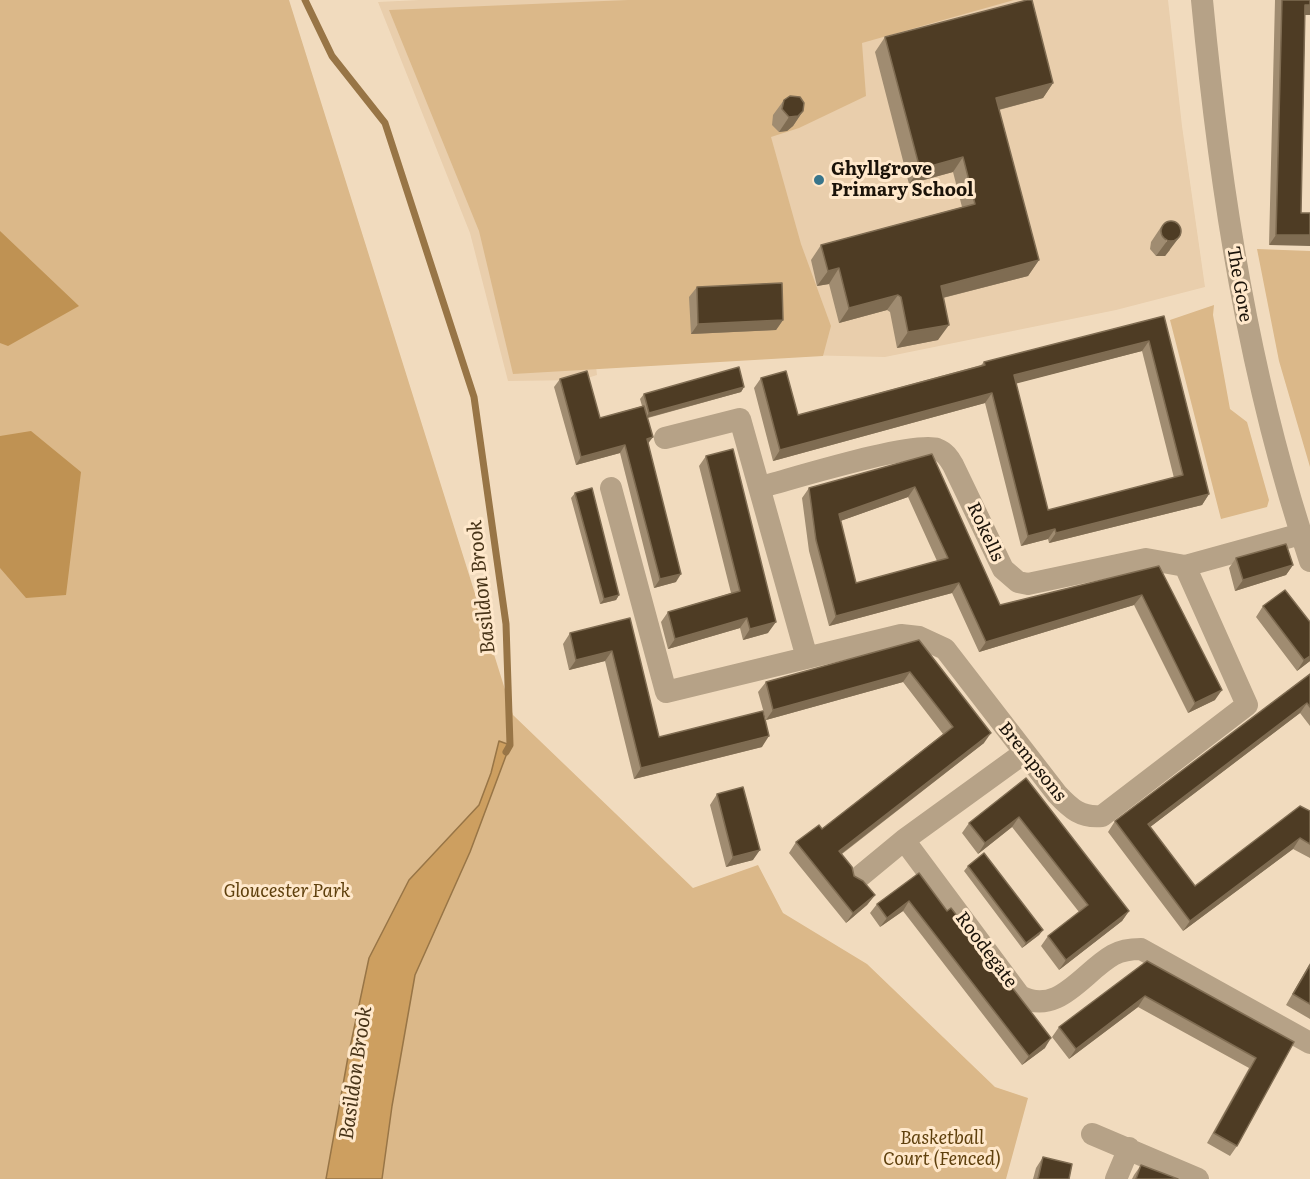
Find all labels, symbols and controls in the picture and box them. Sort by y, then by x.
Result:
place label: Ghyllgrove Primary School [831,159,974,201]
marker: Ghyllgrove Primary School [812,173,826,187]
street label: The Gore [1222,244,1256,324]
street label: Rokells [962,499,1008,565]
water label: Basildon Brook [463,519,501,655]
street label: Brempsons [993,718,1071,806]
park label: Gloucester Park [224,881,350,903]
street label: Roodegate [950,908,1022,992]
water label: Basildon Brook [335,1005,377,1141]
park label: Basketball Court (Fenced) [883,1128,1001,1170]

